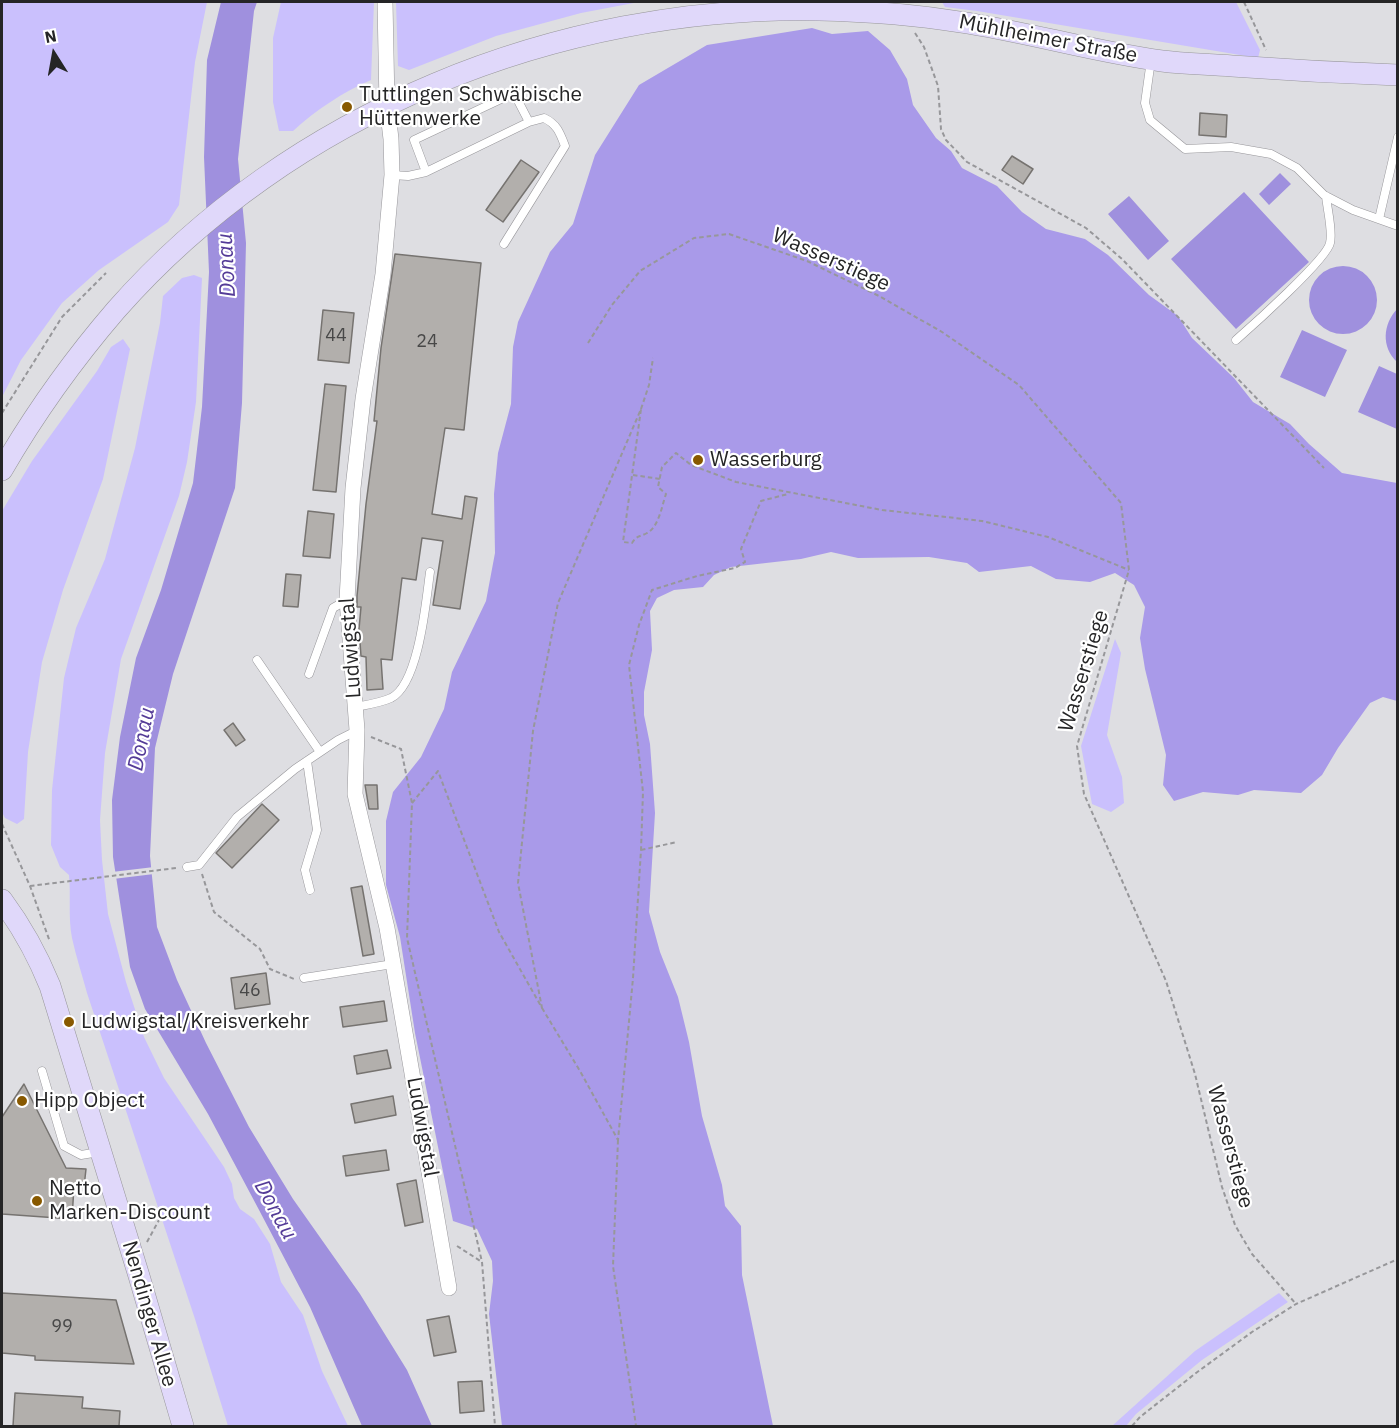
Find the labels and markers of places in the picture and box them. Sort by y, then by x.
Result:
place label: Tuttlingen Schwäbische Hüttenwerke [359,82,582,132]
marker: Tuttlingen Schwäbische Hüttenwerke [340,100,354,114]
place label: Wasserburg [710,447,822,473]
marker: Wasserburg [691,453,705,467]
place label: Ludwigstal/Kreisverkehr [81,1009,309,1035]
marker: Ludwigstal/Kreisverkehr [62,1015,76,1029]
place label: Hipp Object [34,1088,145,1114]
marker: Hipp Object [15,1094,29,1108]
place label: Netto Marken-Discount [49,1176,211,1226]
marker: Netto Marken-Discount [30,1194,44,1208]

